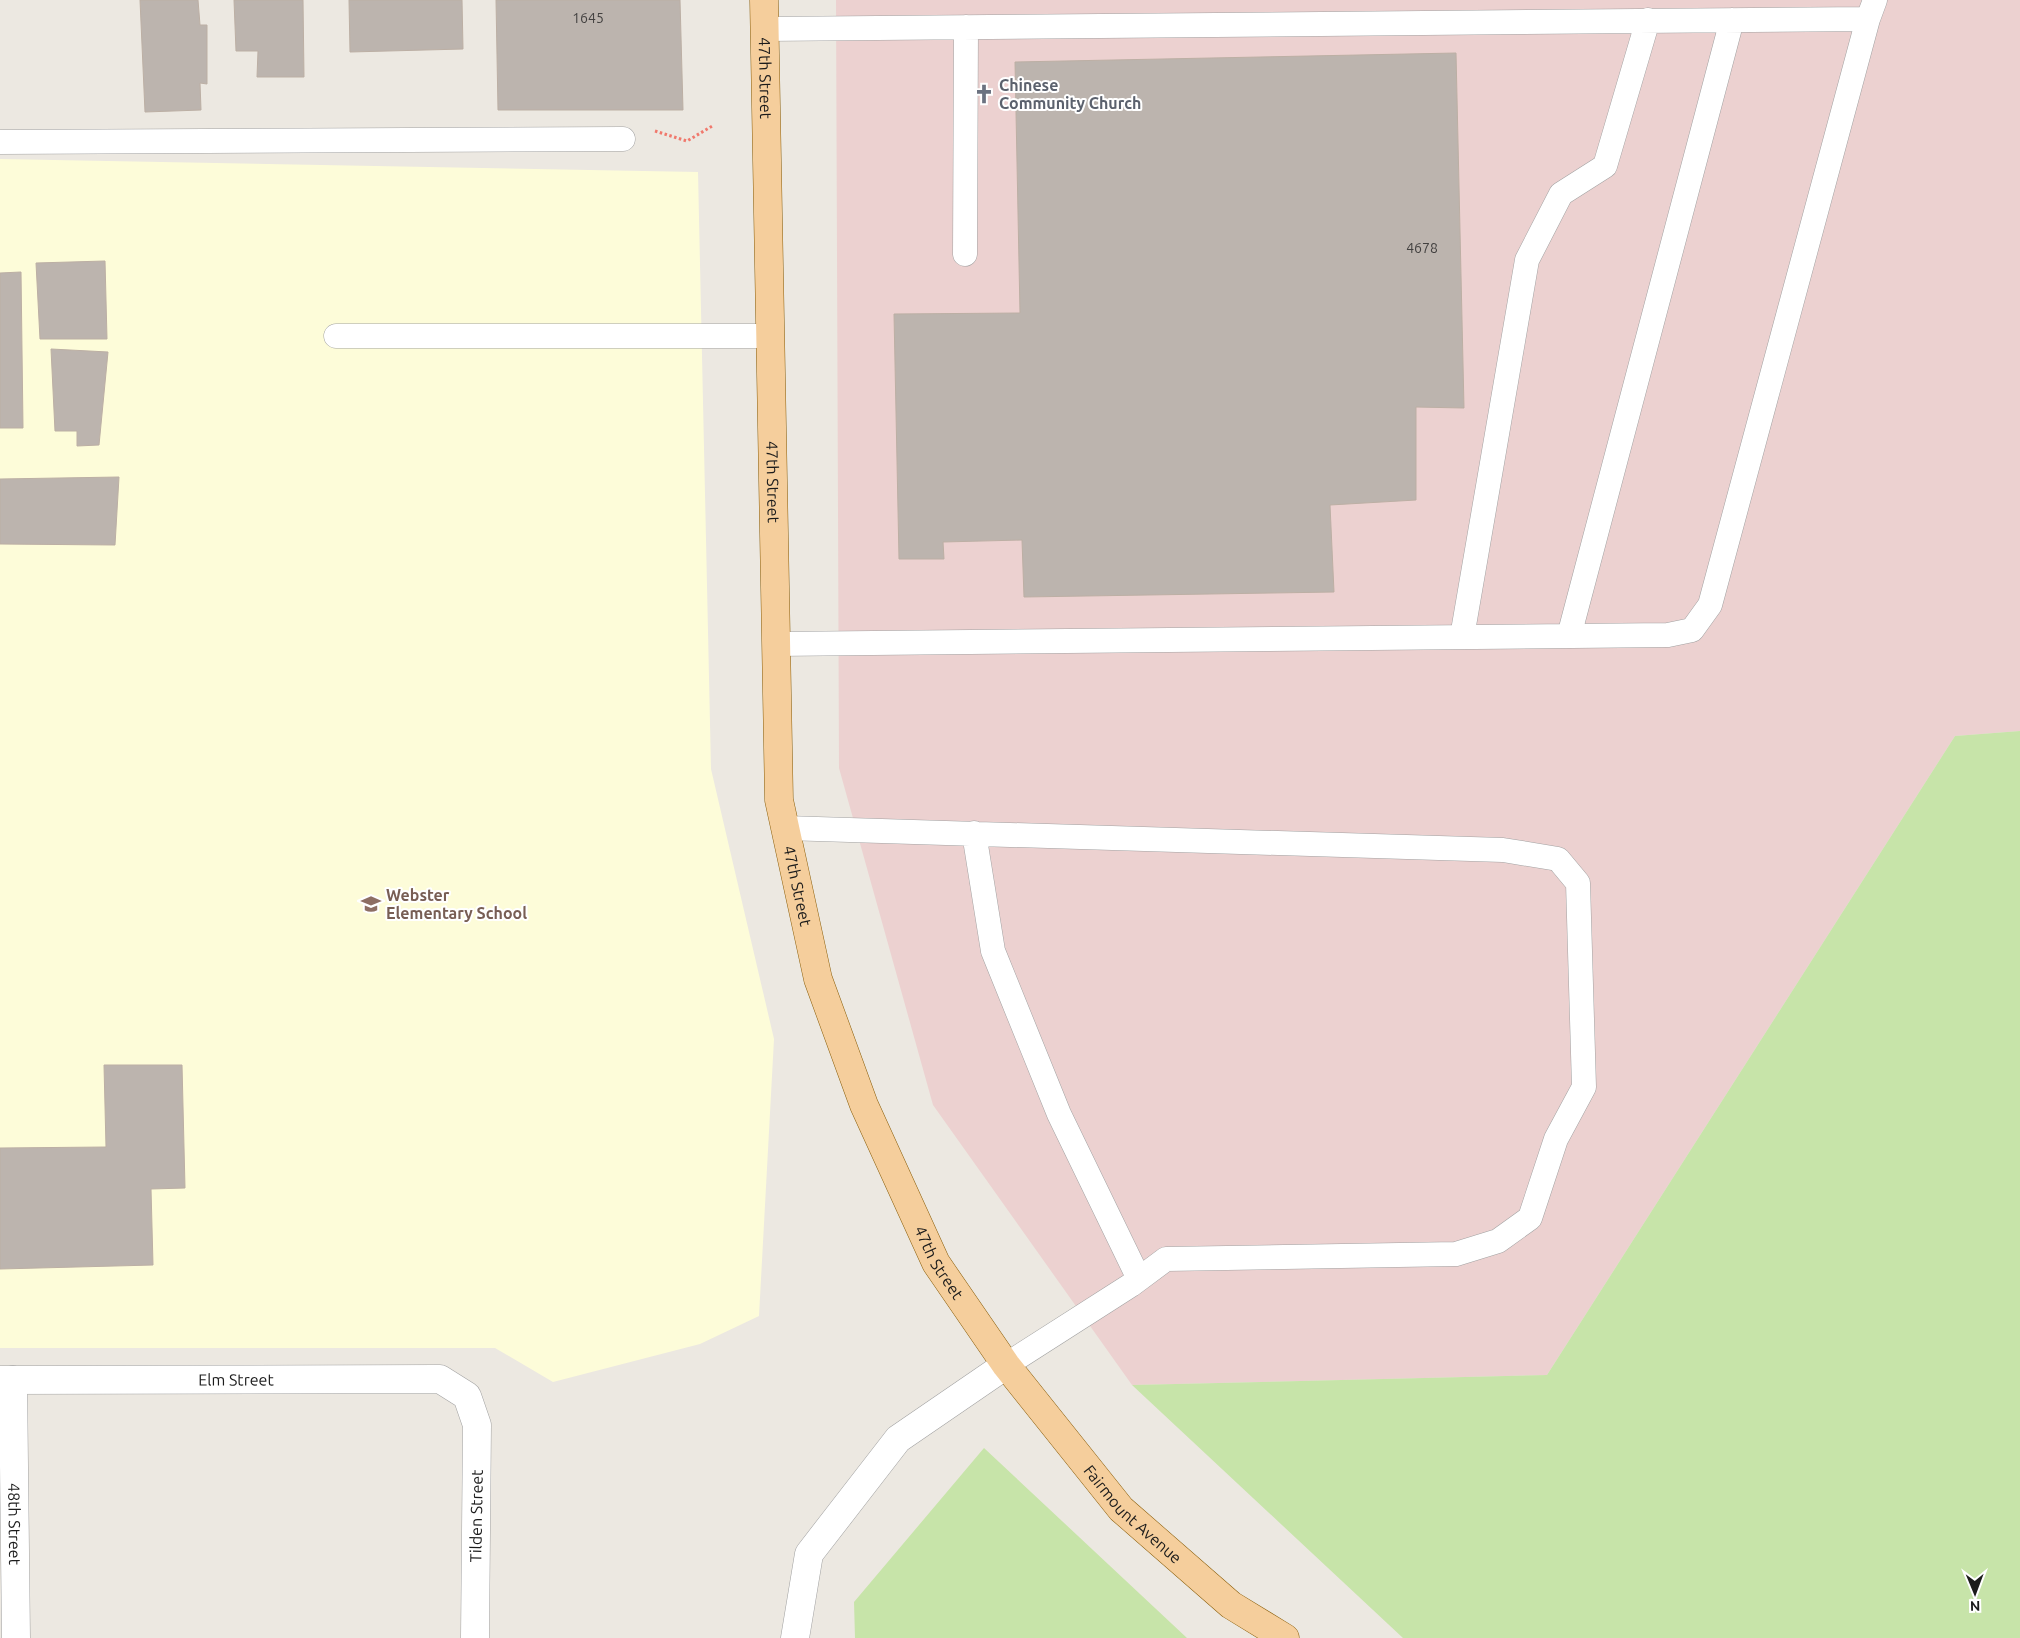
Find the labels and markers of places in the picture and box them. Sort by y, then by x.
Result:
place label: Chinese Community Church [999,76,1141,112]
church icon: Chinese Community Church [973,83,995,105]
place label: Webster Elementary School [386,886,527,922]
school or university icon: Webster Elementary School [360,893,382,915]

